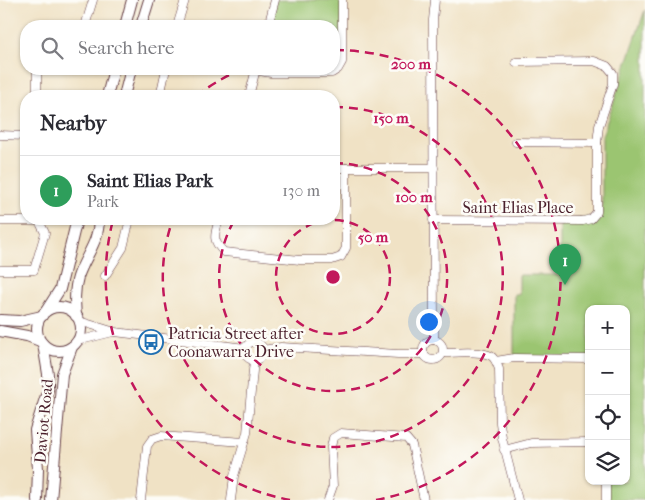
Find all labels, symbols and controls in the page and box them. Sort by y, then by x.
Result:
search box [20,20,340,75]
icon: search [38,34,66,62]
text: Search here [78,37,174,59]
text: 200 m [391,55,431,73]
text: 150 m [373,109,409,127]
text: Nearby [40,111,106,135]
text: Saint Elias Park [87,170,213,192]
text: 1 [53,181,59,200]
text: 130 m [282,181,320,200]
text: 100 m [395,188,433,206]
text: Park [87,192,119,211]
street label: Saint Elias Place [463,198,573,217]
text: 50 m [358,228,389,246]
pin: 1 [549,244,581,285]
centre of rings [324,268,342,286]
map controls [585,305,630,485]
button: + [585,305,630,350]
your location [416,309,442,335]
place label: Patricia Street after Coonawarra Drive [168,324,304,361]
bus stop icon: Patricia Street after Coonawarra Drive [138,329,164,355]
button: − [585,350,630,395]
street label: Daviot Road [30,378,57,464]
button: locate [585,395,630,440]
button: layers [585,440,630,485]

